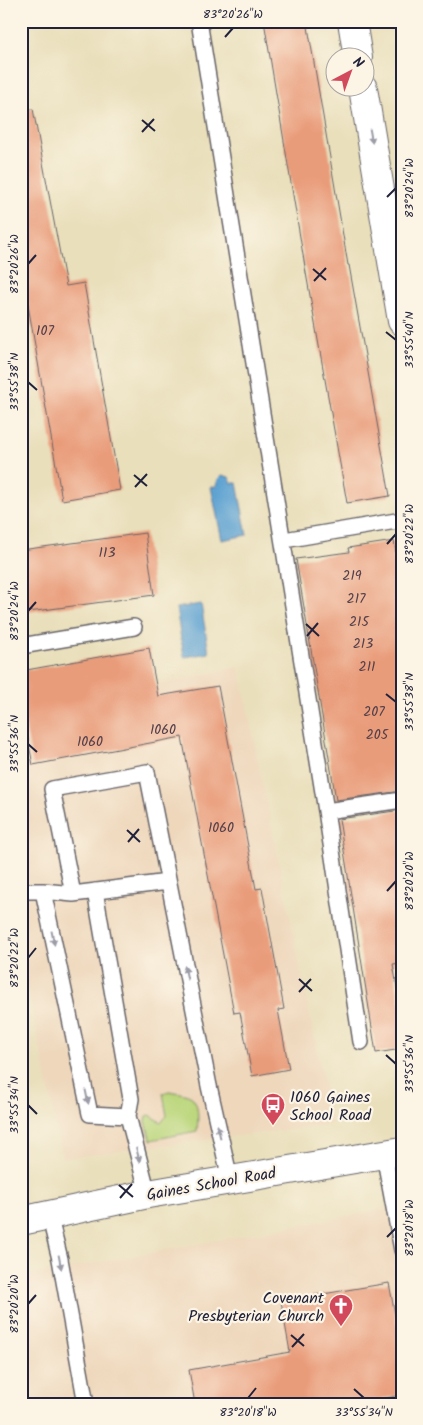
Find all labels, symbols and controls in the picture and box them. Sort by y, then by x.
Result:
text: 83°20'26"W [203,5,263,24]
north arrow [326,48,376,98]
text: N [347,52,369,74]
one-way arrow [367,128,375,144]
text: 83°20'24"W [400,158,419,218]
text: 83°20'26"W [5,234,24,294]
text: 33°55'40"N [400,311,419,369]
house number: 107 [36,320,54,342]
text: 33°55'38"N [5,353,24,411]
text: 83°20'22"W [400,504,419,564]
house number: 113 [99,542,115,564]
house number: 219 [342,565,362,587]
text: 83°20'24"W [5,581,24,641]
house number: 217 [347,588,366,610]
house number: 215 [349,611,370,633]
house number: 213 [353,633,373,655]
house number: 211 [359,656,375,678]
text: 33°55'38"N [400,673,419,731]
house number: 207 [363,701,385,723]
text: 33°55'36"N [5,715,24,773]
house number: 1060 [150,719,176,741]
house number: 205 [366,724,390,746]
house number: 1060 [77,731,103,753]
house number: 1060 [208,817,234,839]
text: 83°20'20"W [400,851,419,911]
text: 83°20'22"W [5,928,24,988]
one-way arrow [49,931,57,946]
one-way arrow [182,965,190,980]
text: 33°55'36"N [400,1035,419,1093]
text: 33°55'34"N [5,1076,24,1134]
place label: 1060 Gaines School Road [290,1085,372,1128]
one-way arrow [83,1090,91,1105]
bus stop icon: 1060 Gaines School Road [260,1092,286,1126]
one-way arrow [215,1124,223,1139]
one-way arrow [134,1147,142,1162]
street label: Gaines School Road [145,1161,279,1208]
text: 83°20'18"W [400,1199,419,1257]
one-way arrow [56,1254,64,1269]
text: 83°20'20"W [5,1274,24,1334]
place label: Covenant Presbyterian Church [188,1286,325,1329]
church icon: Covenant Presbyterian Church [328,1293,354,1327]
text: 83°20'18"W [219,1403,277,1422]
text: 33°55'34"N [335,1403,393,1422]

